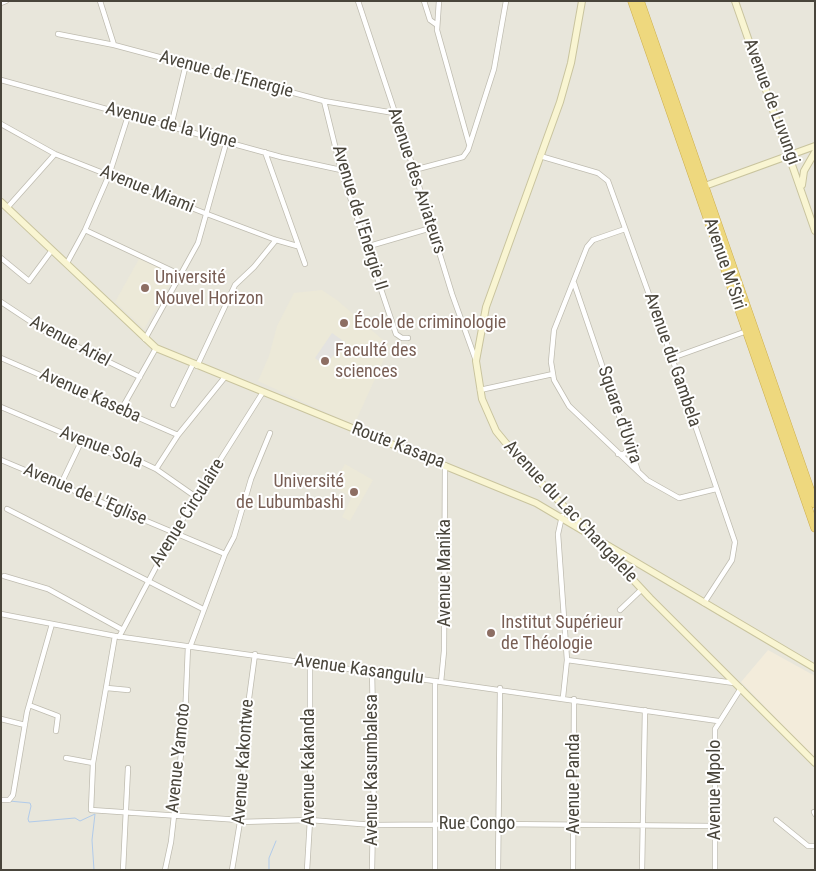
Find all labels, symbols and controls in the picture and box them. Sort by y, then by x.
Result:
street label: Avenue de Luvungi [738,36,804,168]
street label: Avenue de l'Energie [157,47,295,103]
street label: Avenue de la Vigne [103,98,239,154]
street label: Avenue des Aviateurs [382,105,450,257]
street label: Avenue de l'Energie II [327,143,391,293]
street label: Avenue Miami [97,161,197,219]
street label: Avenue M'Siri [698,215,750,313]
place label: Université Nouvel Horizon [155,267,264,310]
marker: Université Nouvel Horizon [139,282,151,294]
street label: Avenue du Gambela [639,290,705,430]
street label: Avenue Ariel [26,312,114,372]
place label: École de criminologie [354,312,506,334]
marker: École de criminologie [338,317,350,329]
place label: Faculté des sciences [335,340,417,382]
marker: Faculté des sciences [319,355,331,367]
street label: Avenue Kaseba [36,364,144,428]
street label: Square d'Uvira [592,364,646,466]
street label: Route Kasapa [348,418,448,474]
street label: Avenue Sola [56,422,146,474]
street label: Avenue du Lac Changalele [499,437,641,587]
street label: Avenue Circulaire [146,455,230,571]
street label: Avenue de L'Eglise [20,459,150,531]
place label: Université de Lubumbashi [236,471,344,514]
marker: Université de Lubumbashi [348,486,360,498]
street label: Avenue Manika [434,519,456,627]
place label: Institut Supérieur de Théologie [501,612,623,654]
marker: Institut Supérieur de Théologie [485,627,497,639]
street label: Avenue Kasangulu [293,650,425,690]
street label: Avenue Kasumbalesa [361,694,383,846]
street label: Avenue Kakontwe [229,699,259,825]
street label: Avenue Yamoto [163,702,195,814]
street label: Avenue Kakanda [298,708,320,826]
street label: Avenue Panda [563,734,585,834]
street label: Avenue Mpolo [704,740,726,840]
street label: Rue Congo [439,813,515,835]

